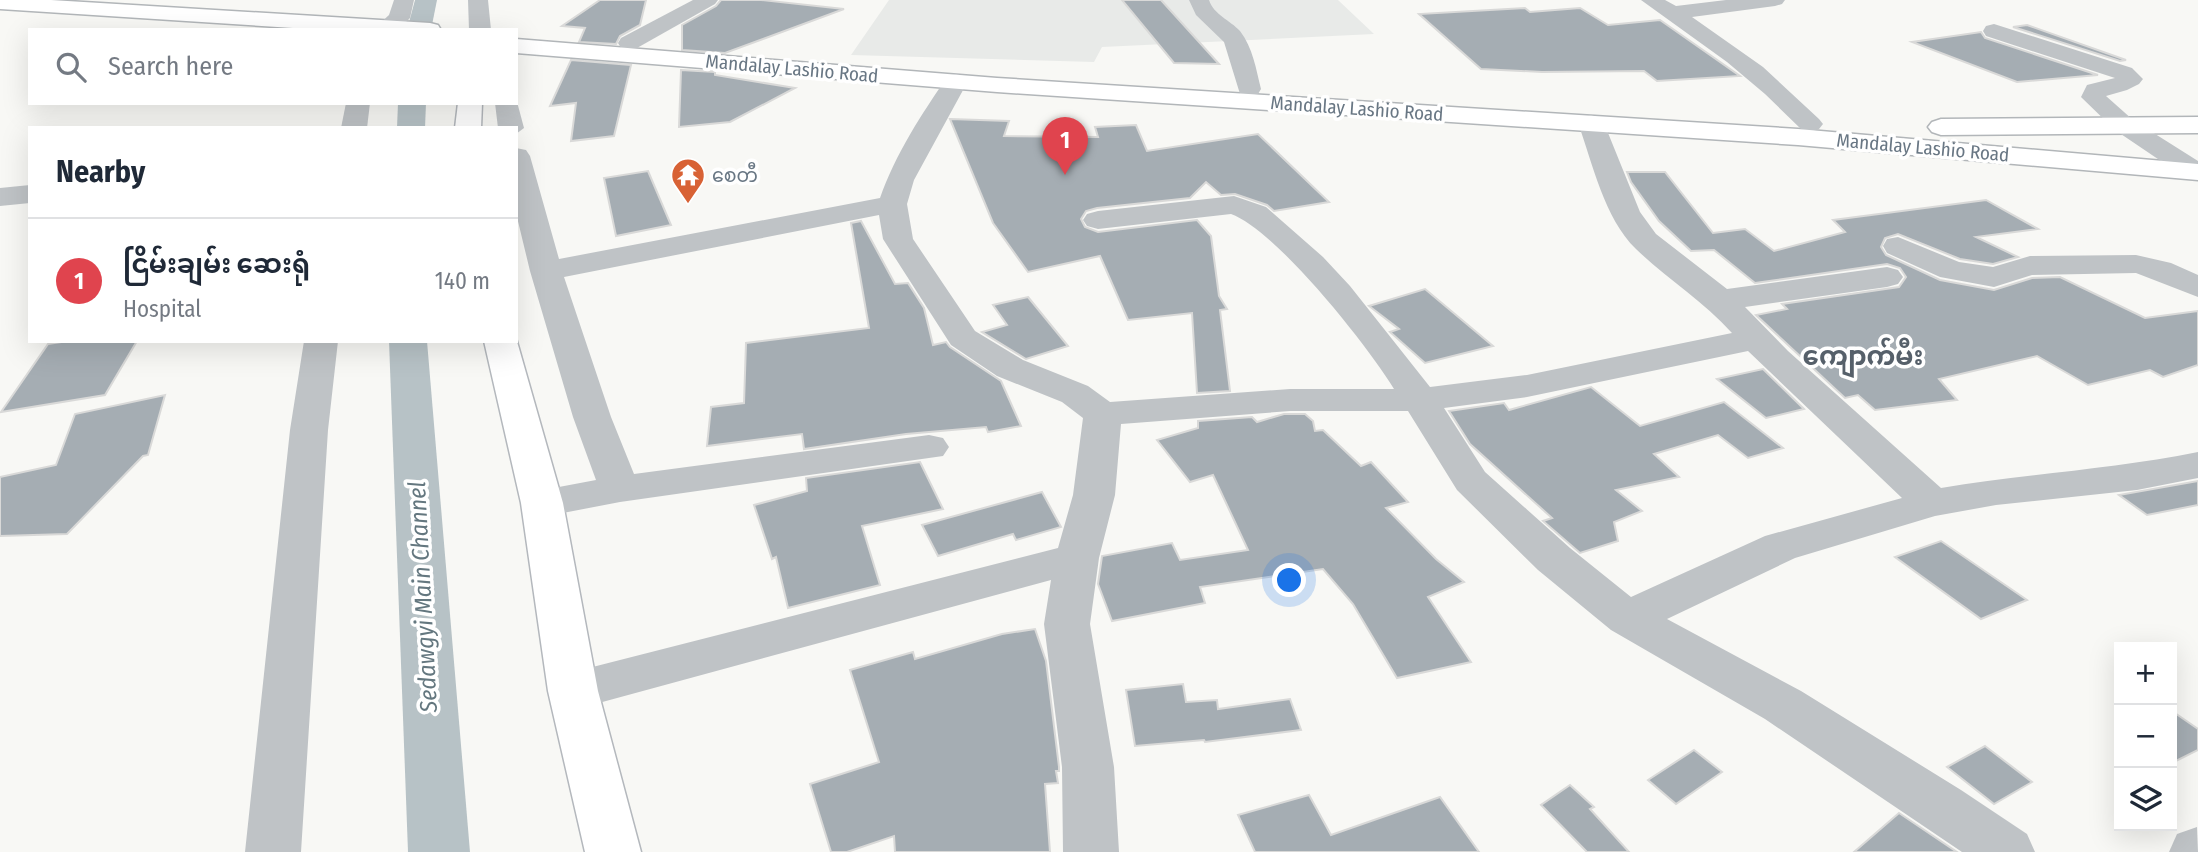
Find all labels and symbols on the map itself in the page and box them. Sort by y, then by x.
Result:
street label: Mandalay Lashio Road [705,49,879,88]
street label: Mandalay Lashio Road [1270,91,1444,126]
pin: 1 [1042,117,1088,175]
street label: Mandalay Lashio Road [1836,128,2010,167]
temple icon: စေတီ [669,156,707,205]
place label: စေတီ [712,161,758,187]
district label: ကျောက်မီး [1803,337,1923,378]
water label: Sedawgyi Main Channel [403,481,443,714]
your location [1272,563,1306,597]

